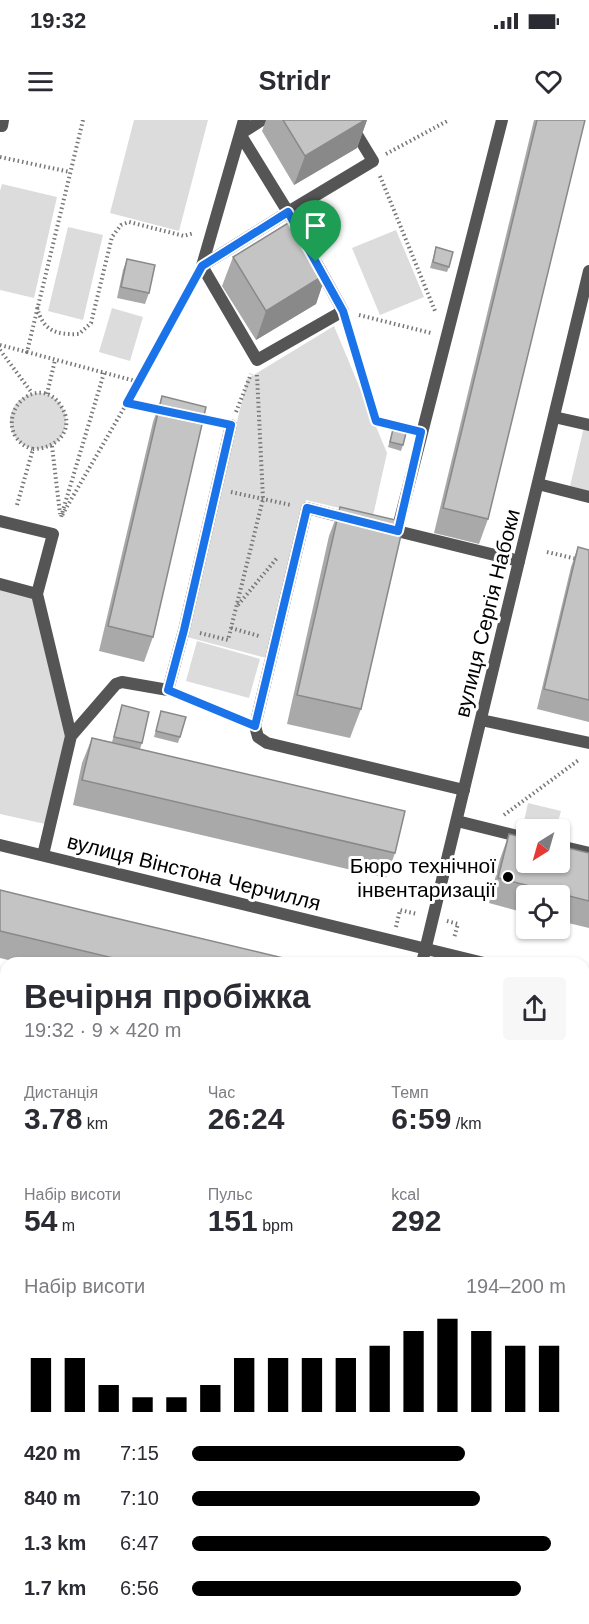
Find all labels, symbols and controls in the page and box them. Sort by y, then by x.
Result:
text: 19:32 [30,8,86,33]
icon: menu [24,65,57,98]
icon: heart [532,65,565,98]
text: Stridr [258,66,331,96]
pin [290,200,341,262]
icon: arrive [299,209,332,242]
street label: вулиця Сергія Набоки [450,507,524,719]
north arrow [516,819,570,873]
map controls [516,819,570,939]
street label: вулиця Вінстона Черчилля [65,829,323,915]
place label: Бюро технічної інвентаризації [350,854,496,901]
marker: Бюро технічної інвентаризації [501,870,515,884]
button: locate [516,885,570,939]
button: share [503,977,566,1040]
text: Вечірня пробіжка [24,978,310,1015]
text: 19:32 · 9 × 420 m [24,1019,181,1041]
text: Дистанція [24,1084,98,1101]
text: Час [208,1084,235,1101]
text: Темп [391,1084,429,1101]
text: 3.78 [24,1102,82,1135]
text: 26:24 [208,1102,284,1135]
text: 6:59 [391,1102,451,1135]
text: km [82,1115,108,1132]
text: /km [451,1115,482,1132]
text: Набір висоти [24,1186,121,1203]
text: Пульс [208,1186,252,1203]
text: kcal [391,1186,420,1203]
text: 54 [24,1204,57,1237]
text: 151 [208,1204,258,1237]
text: 292 [391,1204,441,1237]
text: m [57,1217,75,1234]
text: bpm [258,1217,293,1234]
text: Набір висоти [24,1275,145,1297]
text: 194–200 m [466,1275,566,1297]
text: 420 m [24,1442,81,1464]
text: 7:15 [120,1442,159,1464]
text: 840 m [24,1487,81,1509]
text: 7:10 [120,1487,159,1509]
text: 1.3 km [24,1532,86,1554]
text: 6:47 [120,1532,159,1554]
text: 1.7 km [24,1577,86,1599]
text: 6:56 [120,1577,159,1599]

